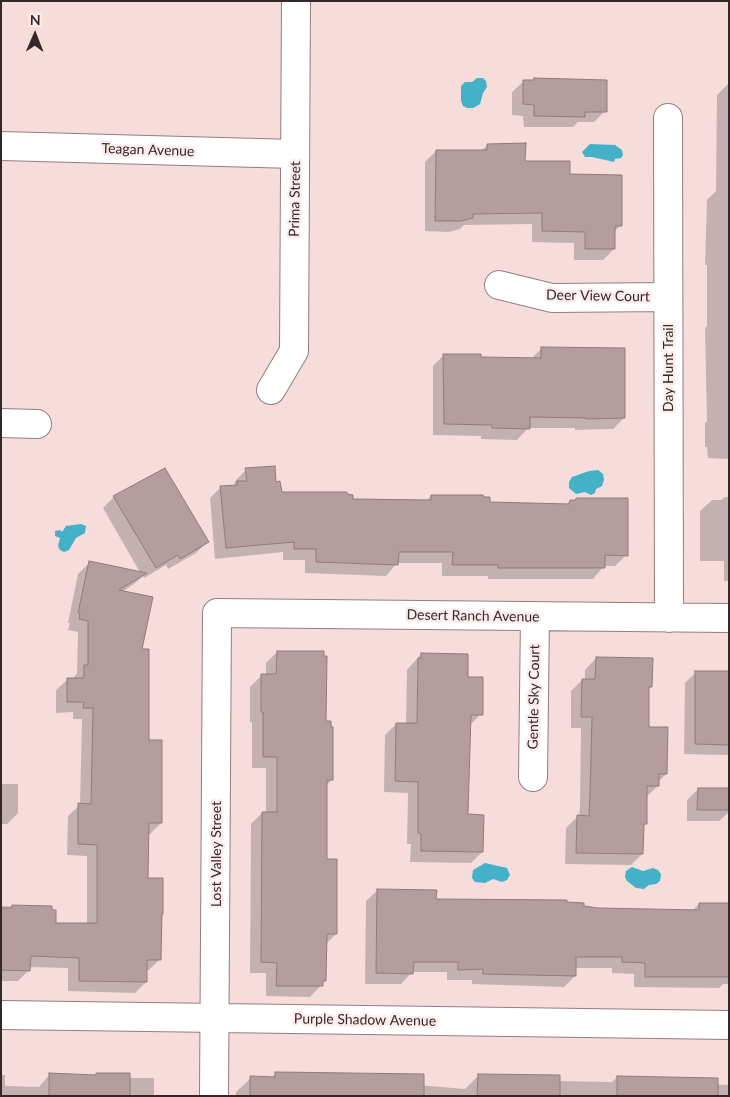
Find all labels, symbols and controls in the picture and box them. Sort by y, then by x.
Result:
north arrow [10,10,60,60]
text: N [30,11,41,28]
street label: Teagan Avenue [101,140,195,160]
street label: Prima Street [286,161,304,237]
street label: Deer View Court [546,287,650,305]
street label: Day Hunt Trail [660,324,676,412]
street label: Desert Ranch Avenue [406,606,540,626]
street label: Gentle Sky Court [525,644,543,750]
street label: Lost Valley Street [208,801,224,907]
street label: Purple Shadow Avenue [294,1010,436,1030]

